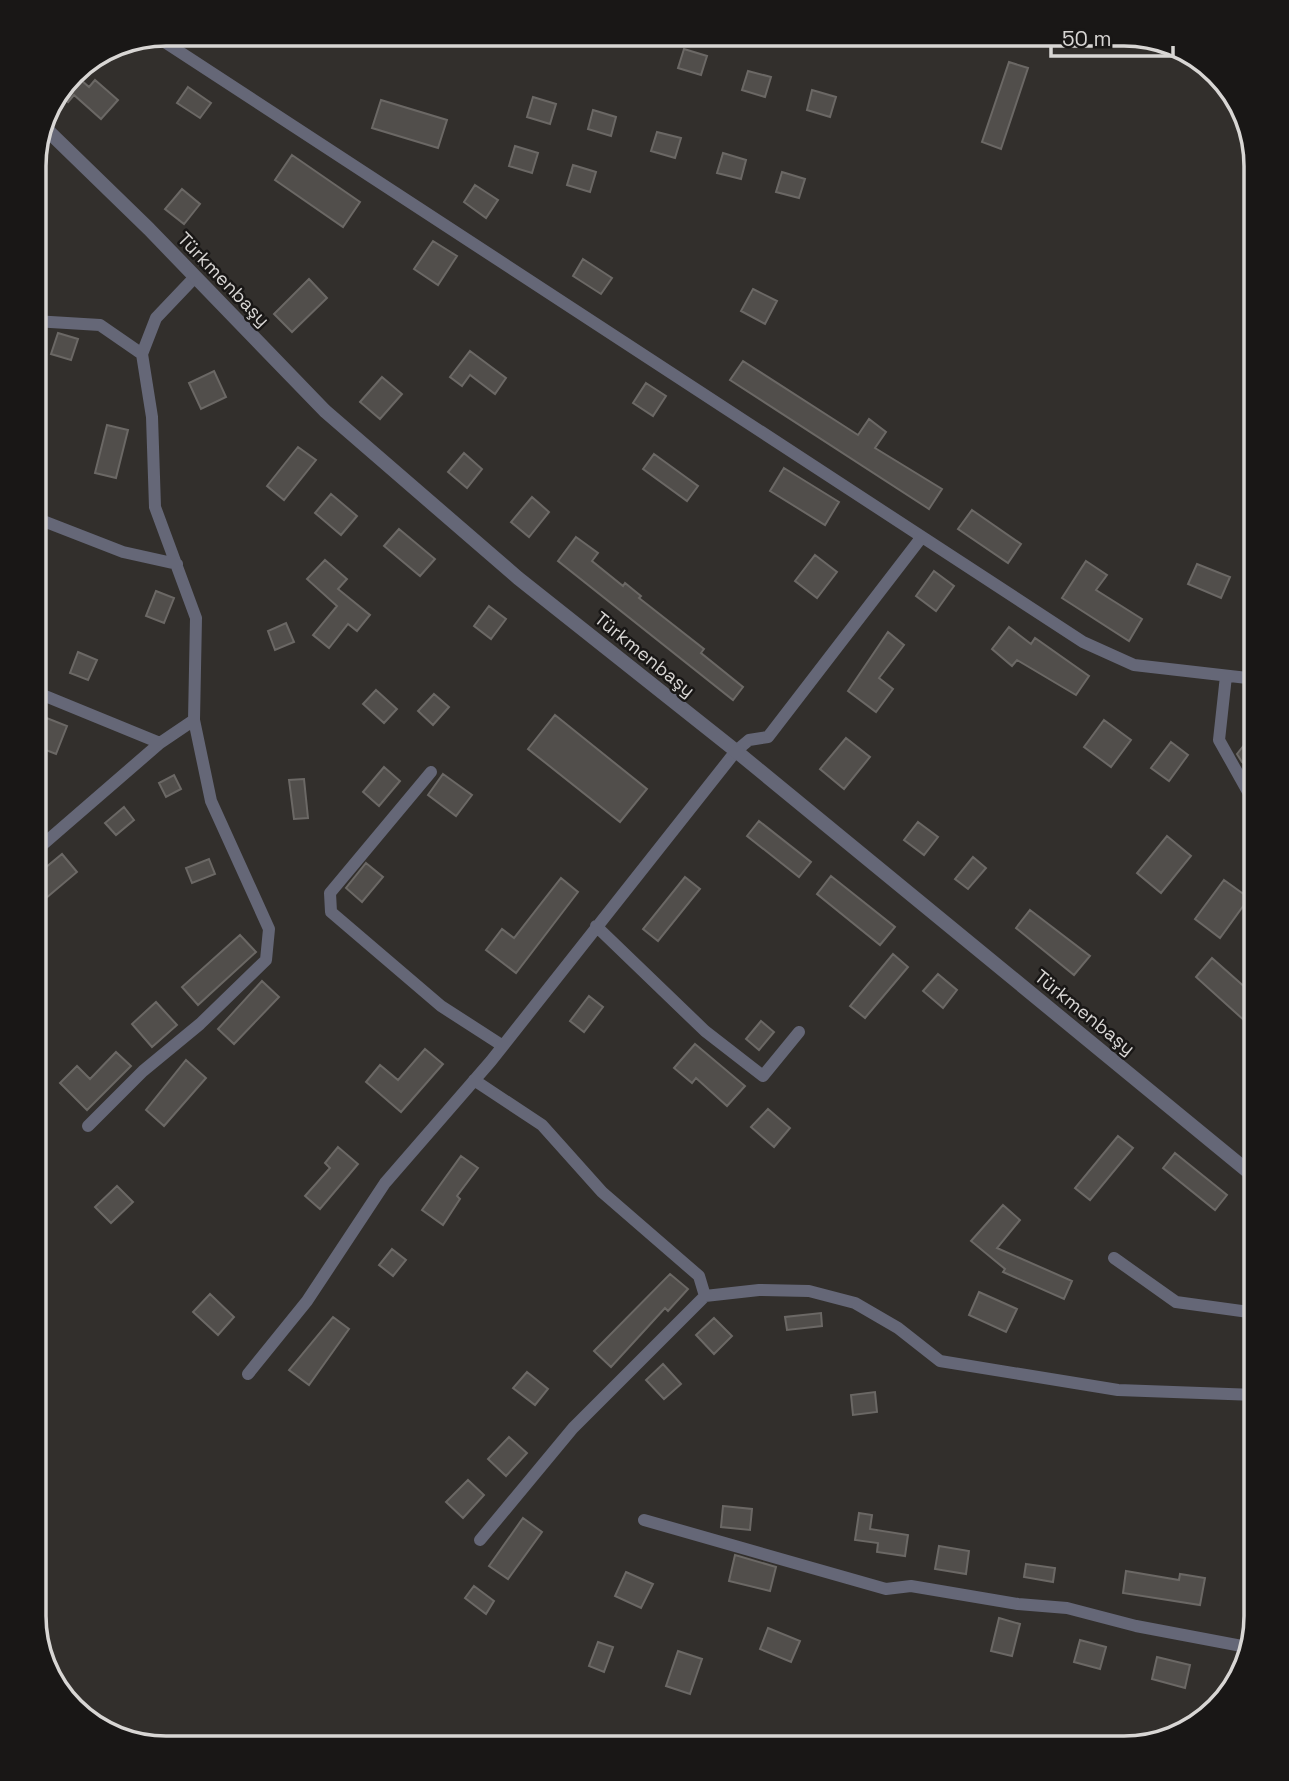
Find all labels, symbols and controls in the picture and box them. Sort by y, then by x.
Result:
scale bar [1051,14,1174,58]
text: 50 m [1062,25,1112,52]
street label: Türkmenbaşy [172,227,275,332]
street label: Türkmenbaşy [589,606,700,703]
street label: Türkmenbaşy [1029,964,1140,1061]

